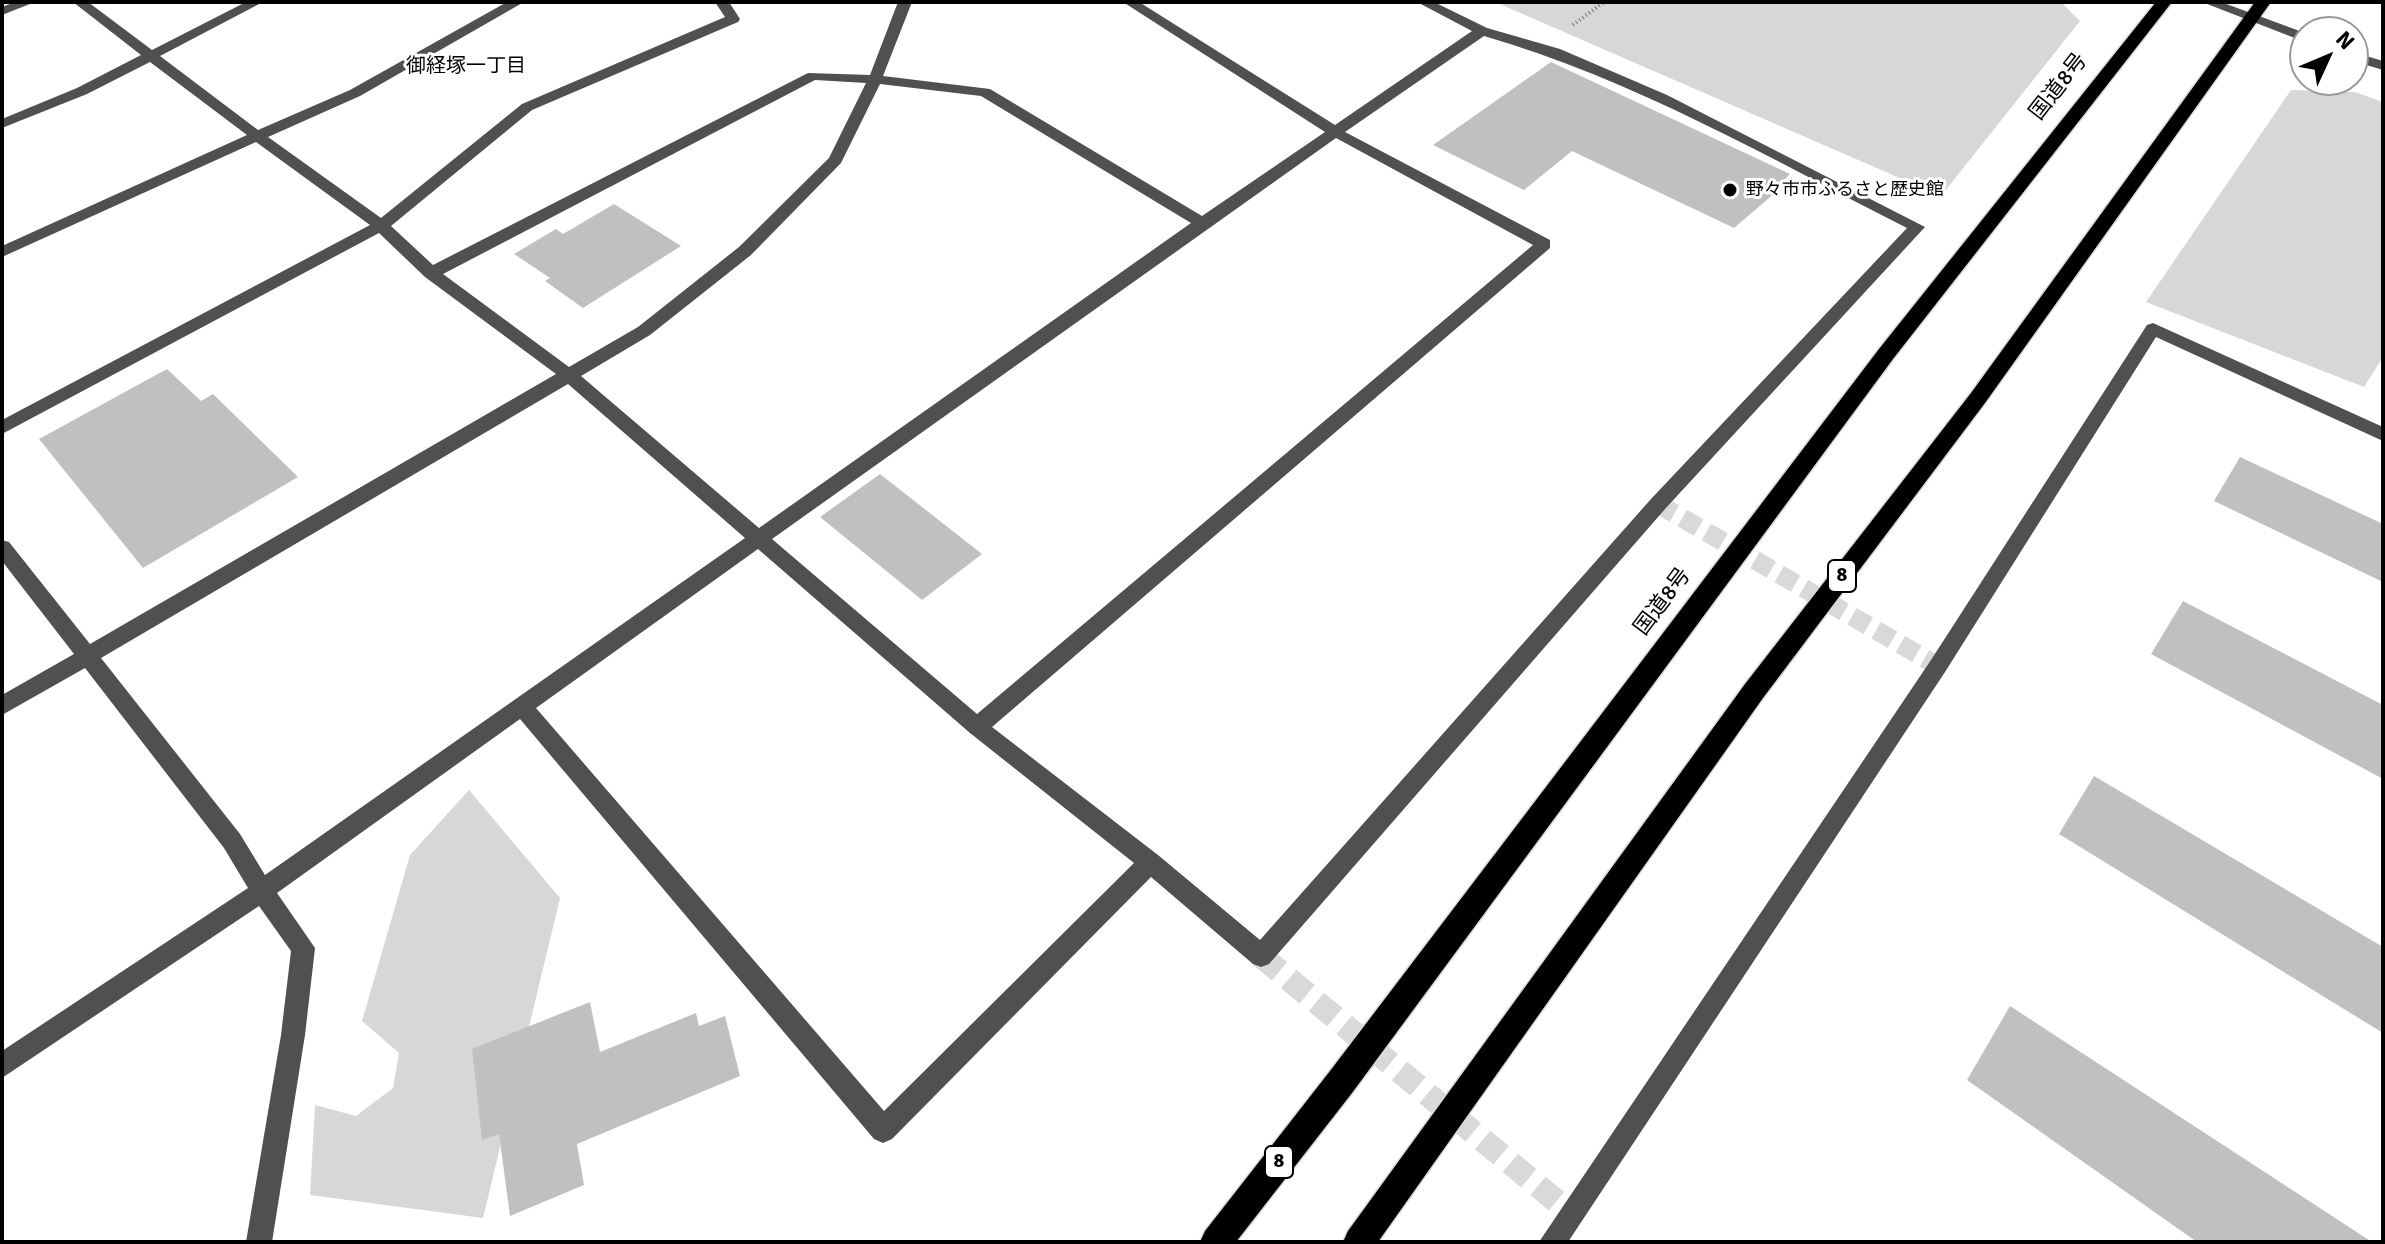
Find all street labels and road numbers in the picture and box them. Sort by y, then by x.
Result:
street label: 国道8号 [2025,48,2093,126]
road number: 8 [1828,560,1856,592]
street label: 国道8号 [1629,563,1697,641]
road number: 8 [1265,1146,1293,1178]

